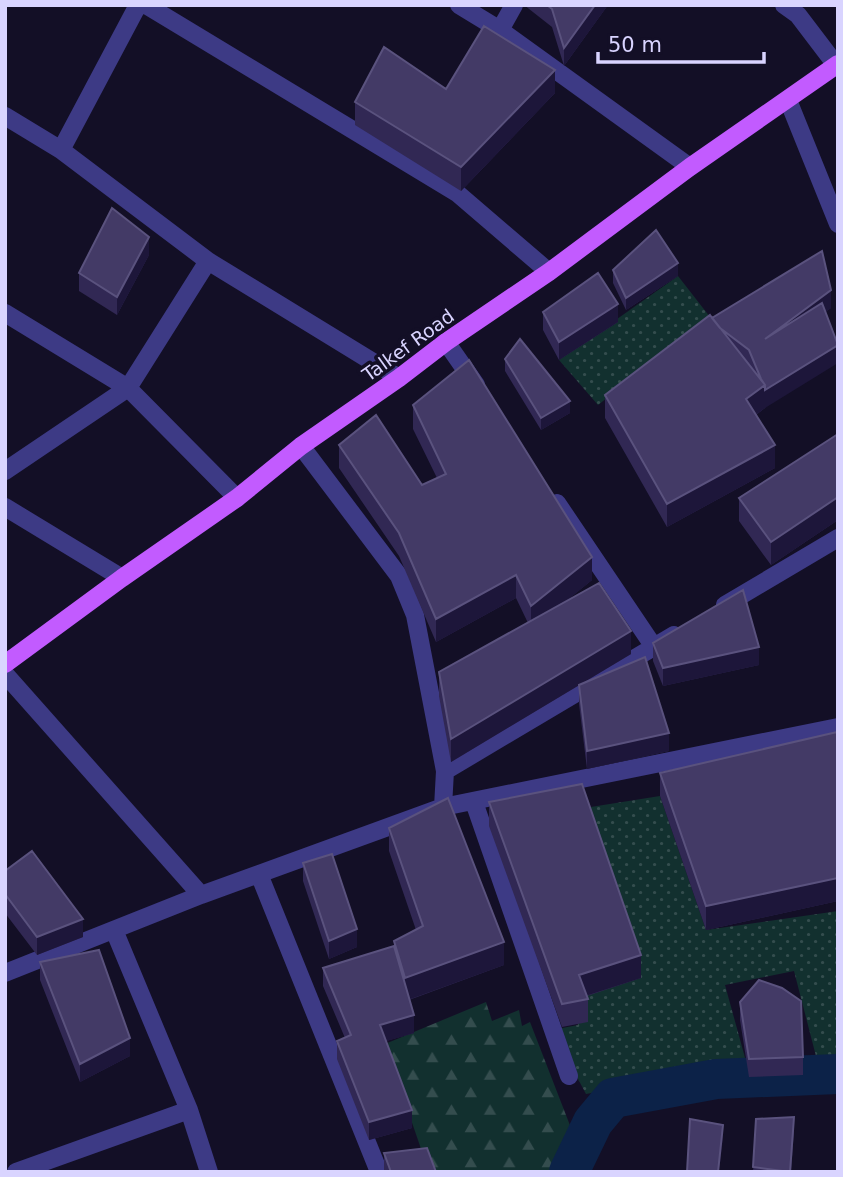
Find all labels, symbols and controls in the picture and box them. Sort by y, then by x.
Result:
scale bar [598,21,764,65]
text: 50 m [608,33,662,57]
street label: Talkef Road [357,304,458,386]

